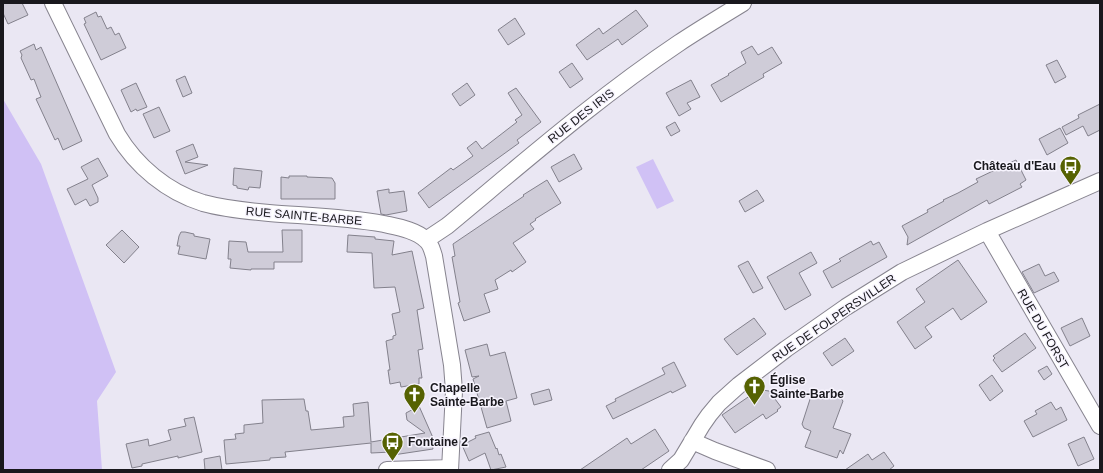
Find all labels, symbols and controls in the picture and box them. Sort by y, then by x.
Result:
street label: RUE DES IRIS [545,86,617,146]
bus stop icon: Château d'Eau [1058,153,1084,186]
place label: Château d'Eau [973,159,1056,173]
street label: RUE SAINTE-BARBE [245,204,363,228]
street label: RUE DE FOLPERSVILLER [770,271,899,365]
street label: RUE DU FORST [1014,287,1072,372]
place label: Église Sainte-Barbe [770,372,844,401]
church icon: Église Sainte-Barbe [741,374,767,407]
place label: Chapelle Sainte-Barbe [430,381,504,409]
church icon: Chapelle Sainte-Barbe [402,382,428,415]
bus stop icon: Fontaine 2 [380,429,406,462]
place label: Fontaine 2 [408,435,468,449]

